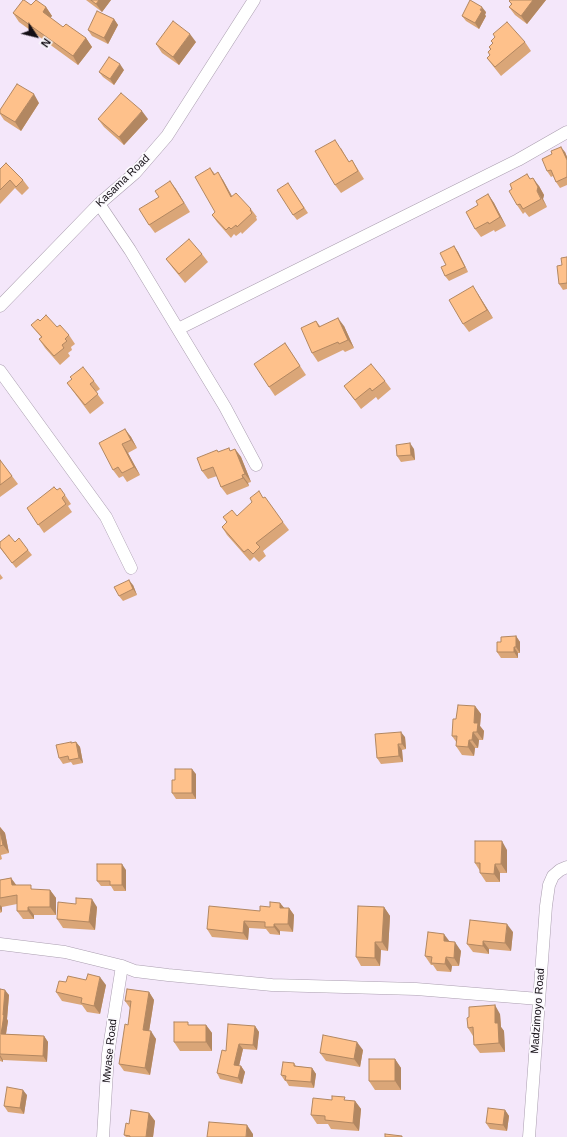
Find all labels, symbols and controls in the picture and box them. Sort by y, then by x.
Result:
north arrow [16,16,56,56]
text: N [39,36,53,50]
street label: Kasama Road [93,152,153,210]
street label: Madzimoyo Road [528,968,548,1054]
street label: Mwase Road [100,1018,120,1084]

